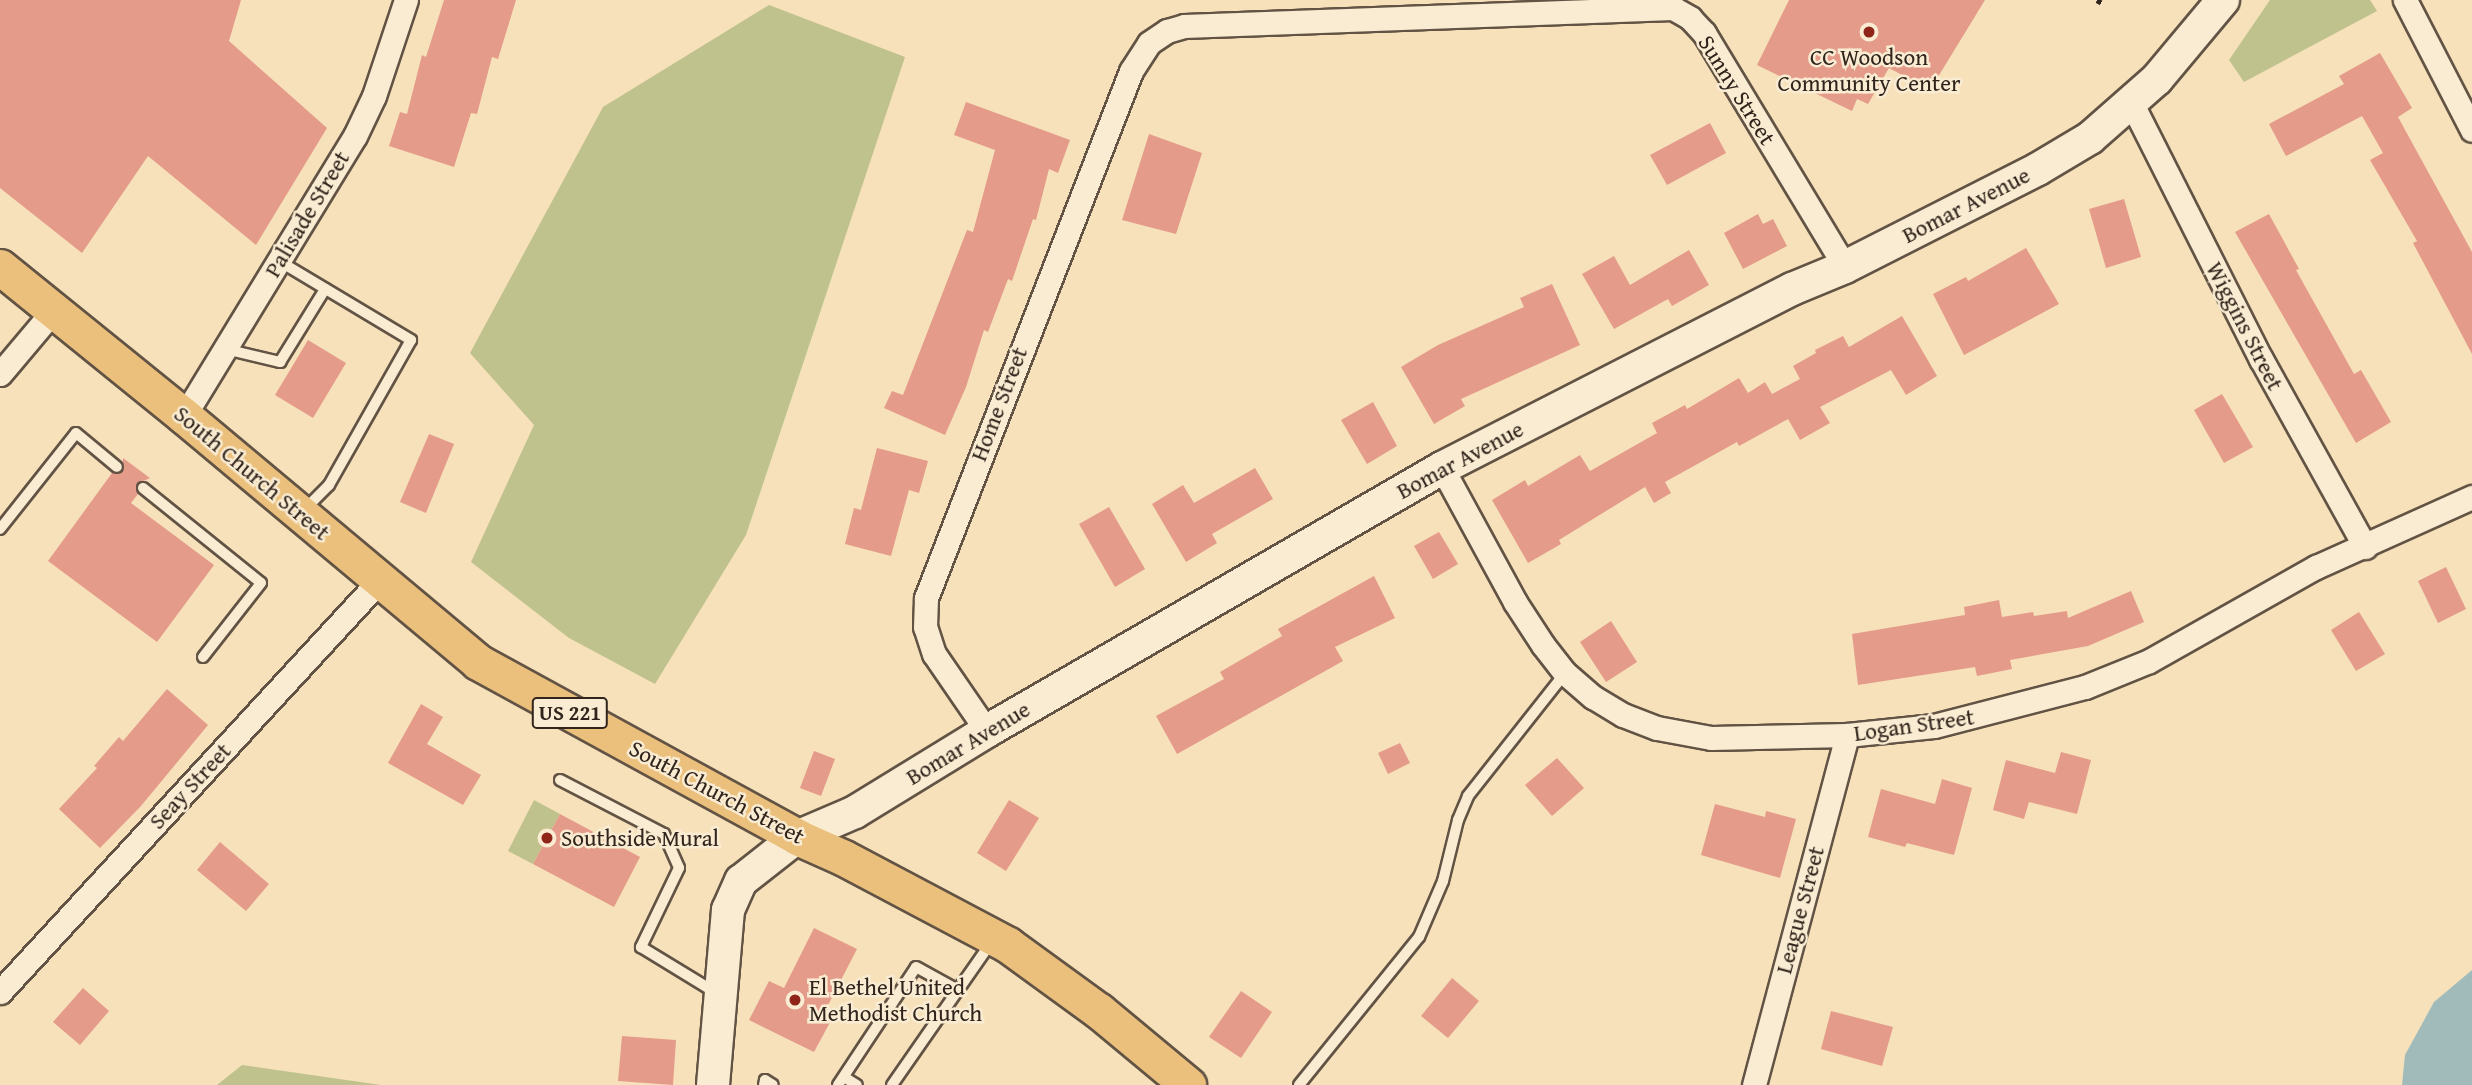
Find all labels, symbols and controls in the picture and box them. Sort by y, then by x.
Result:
marker: CC Woodson Community Center [1861,24,1877,40]
street label: Sunny Street [1692,30,1782,150]
place label: CC Woodson Community Center [1778,43,1960,97]
street label: Palisade Street [258,146,356,282]
street label: Bomar Avenue [1898,161,2034,249]
street label: Wiggins Street [2201,257,2289,395]
street label: Home Street [965,343,1033,465]
street label: South Church Street [169,400,335,546]
street label: Bomar Avenue [1392,415,1528,505]
street label: Bomar Avenue [901,695,1035,791]
road number: US 221 [532,696,608,730]
street label: Logan Street [1852,703,1976,747]
street label: South Church Street [625,734,809,850]
street label: Seay Street [143,737,237,835]
place label: Southside Mural [561,824,719,852]
marker: Southside Mural [539,830,555,846]
street label: League Street [1770,843,1830,977]
place label: El Bethel United Methodist Church [809,973,982,1027]
marker: El Bethel United Methodist Church [787,992,803,1008]

